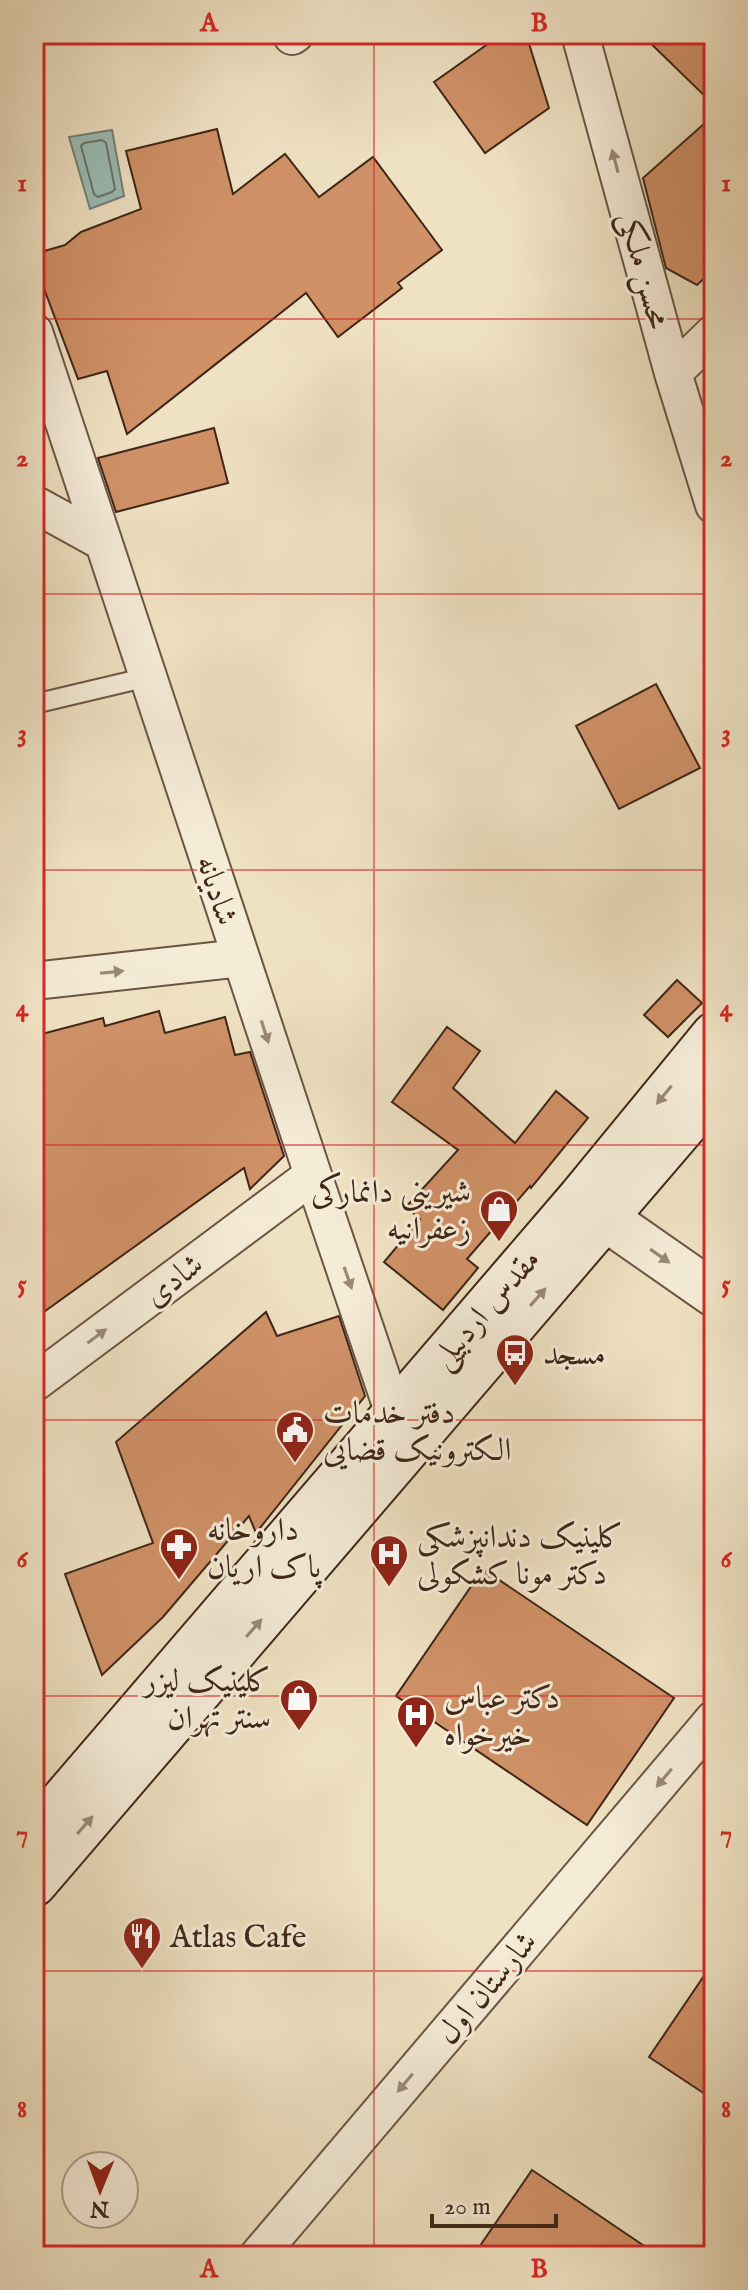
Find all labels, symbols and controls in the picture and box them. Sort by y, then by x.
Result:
text: A [199,7,219,40]
text: B [530,7,548,40]
one-way arrow [608,148,620,173]
text: 1 [17,167,27,200]
text: 1 [721,167,731,200]
street label: محسن ملکی [607,208,678,334]
text: 2 [16,442,28,475]
text: 2 [720,442,732,475]
text: 3 [17,717,27,750]
text: 3 [721,717,731,750]
street label: شادیانه [185,850,246,931]
one-way arrow [99,966,124,979]
text: 4 [16,992,30,1025]
text: 4 [720,992,734,1025]
one-way arrow [260,1020,272,1044]
one-way arrow [656,1085,673,1105]
place label: شیرینی دانمارکی زعفرانیه [311,1171,471,1251]
shop icon: شیرینی دانمارکی زعفرانیه [478,1188,520,1243]
street label: مقدس اردبیلی [423,1241,551,1379]
street label: شادی [136,1245,213,1317]
one-way arrow [649,1248,670,1263]
one-way arrow [342,1267,354,1291]
text: 5 [17,1268,27,1301]
text: 5 [721,1268,731,1301]
one-way arrow [529,1288,546,1308]
one-way arrow [86,1329,107,1344]
bus stop icon: مسجد [494,1332,536,1387]
place label: مسجد [543,1335,606,1376]
place label: دفتر خدمات الکترونیک قضایی [323,1394,511,1472]
public building icon: دفتر خدمات الکترونیک قضایی [274,1409,316,1464]
place label: داروخانه پاک اریان [207,1511,323,1589]
place label: کلینیک دندانپزشکی دکتر مونا کشکولی [417,1518,623,1596]
pharmacy icon: داروخانه پاک اریان [158,1526,200,1581]
hospital icon: کلینیک دندانپزشکی دکتر مونا کشکولی [368,1533,410,1588]
text: 6 [17,1543,29,1576]
text: 6 [721,1543,733,1576]
one-way arrow [245,1618,262,1638]
place label: کلینیک لیزر سنتر تهران [141,1662,271,1740]
shop icon: کلینیک لیزر سنتر تهران [278,1677,320,1732]
place label: دکتر عباس خیرخواه [444,1679,560,1757]
hospital icon: دکتر عباس خیرخواه [395,1694,437,1749]
one-way arrow [655,1768,673,1788]
one-way arrow [76,1816,93,1836]
text: 7 [16,1818,28,1851]
text: 7 [720,1818,732,1851]
restaurant icon: Atlas Cafe [121,1915,163,1970]
place label: Atlas Cafe [169,1918,306,1959]
street label: شارستان اول [429,1923,547,2054]
one-way arrow [397,2073,414,2093]
text: 8 [17,2093,27,2126]
text: 8 [721,2093,731,2126]
north arrow [60,2150,140,2230]
scale bar [432,2178,556,2228]
text: 20 m [444,2192,491,2223]
text: N [90,2194,110,2222]
text: A [199,2253,219,2286]
text: B [530,2253,548,2286]

